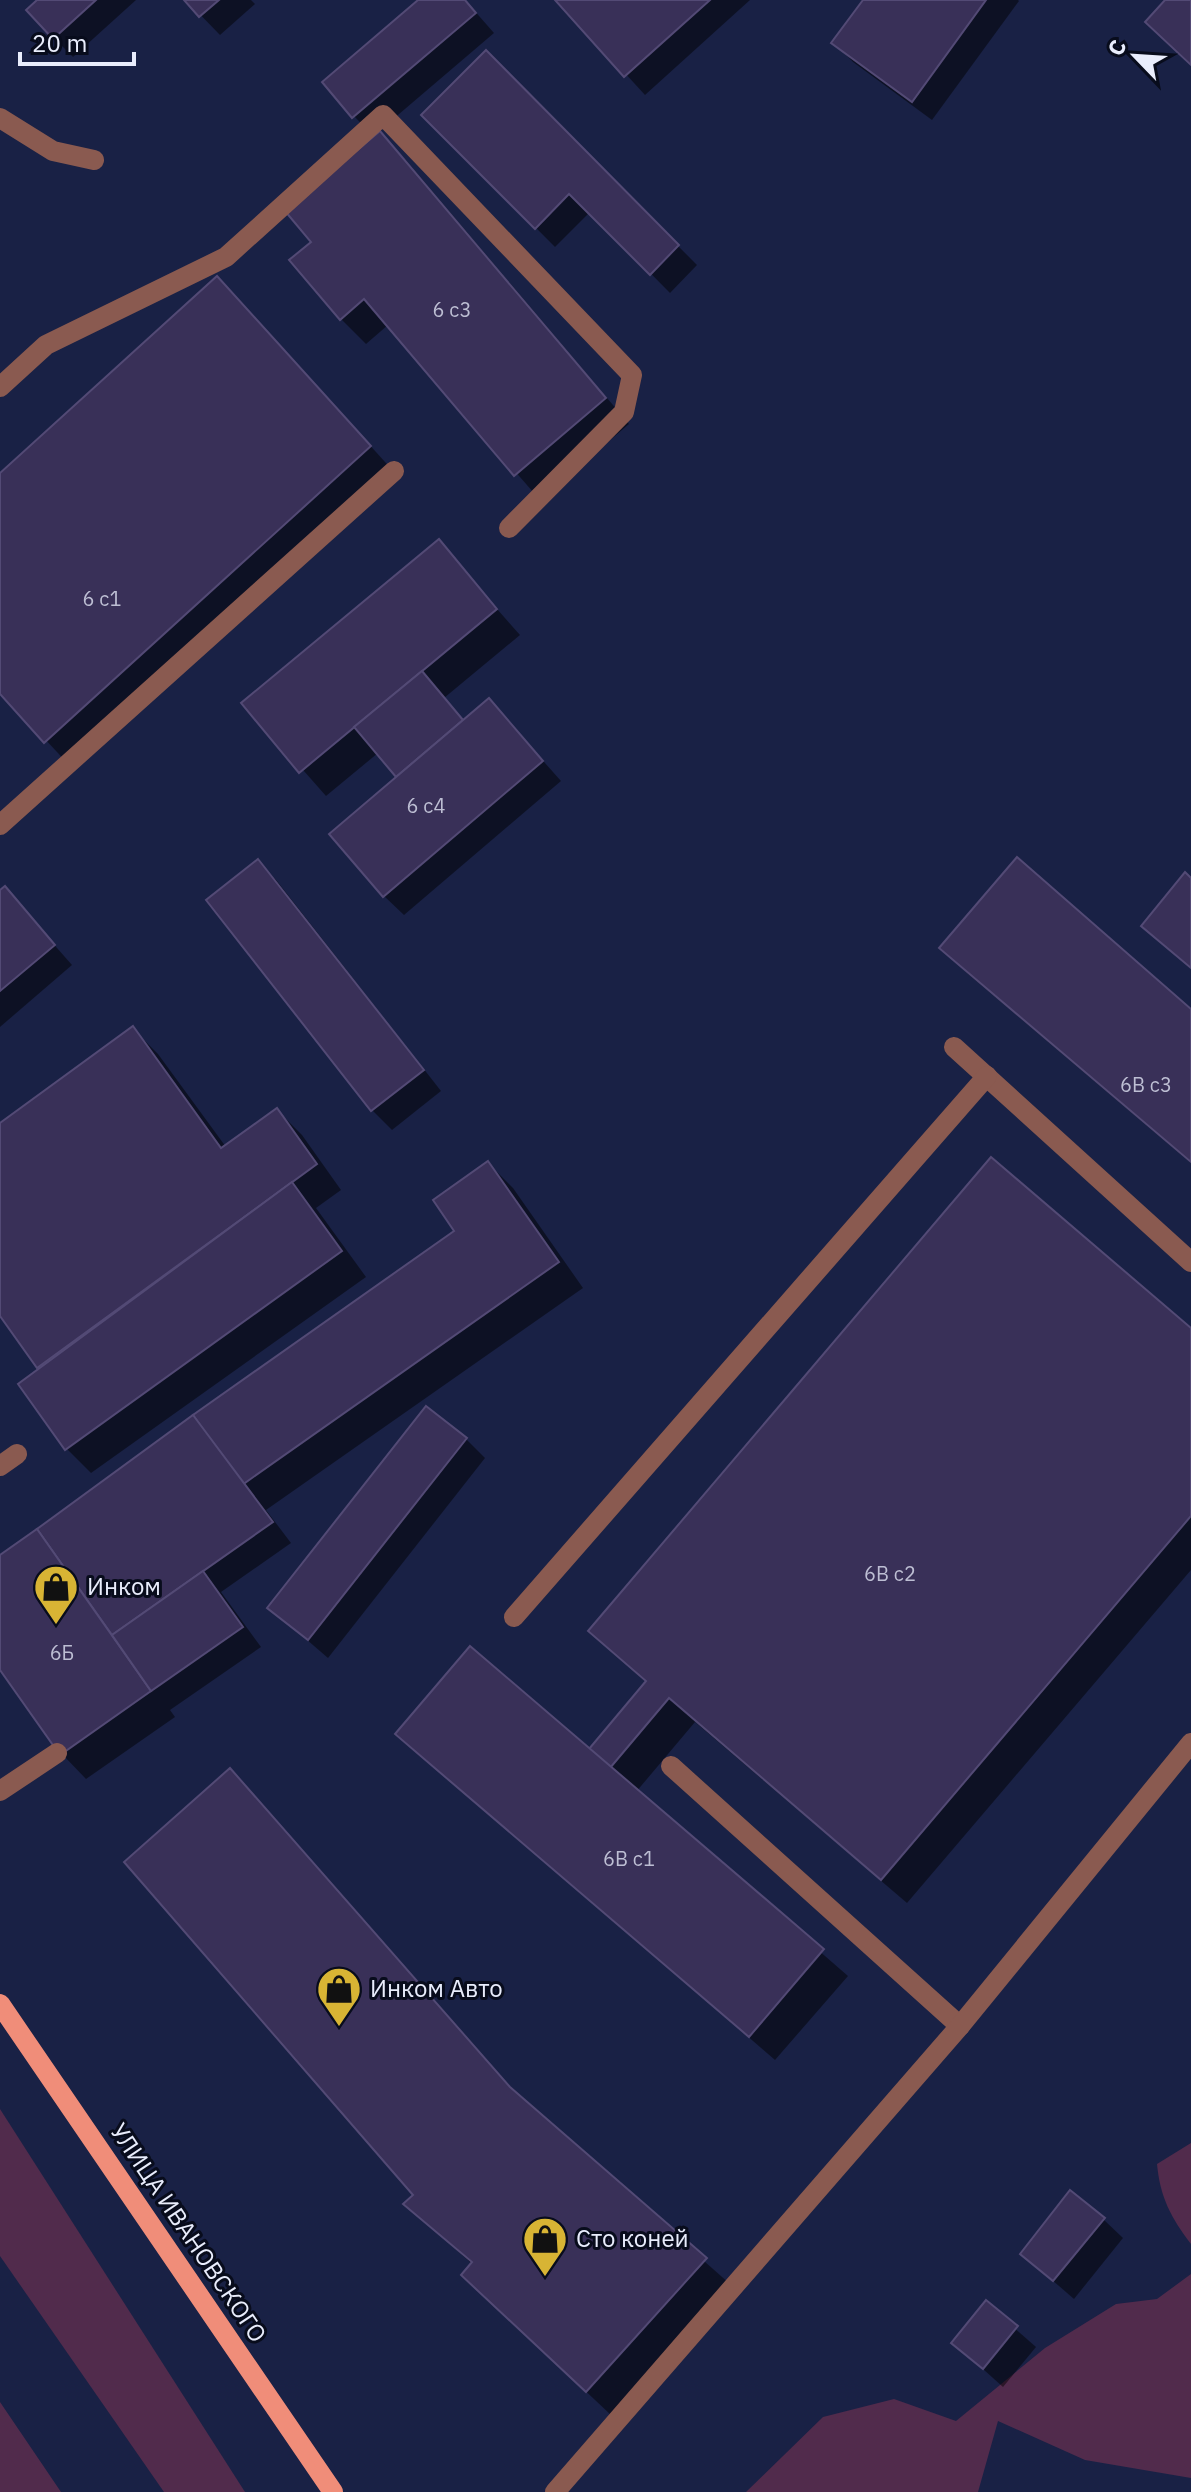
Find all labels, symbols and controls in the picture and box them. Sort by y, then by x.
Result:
scale bar [20,16,134,66]
north arrow [1095,16,1175,96]
text: 20 m [32,27,87,59]
text: С [1100,35,1133,60]
house number: 6 с3 [433,296,471,323]
house number: 6 с1 [83,585,121,612]
house number: 6 с4 [407,792,445,819]
house number: 6В с3 [1120,1071,1172,1098]
house number: 6В с2 [864,1560,916,1587]
shop icon: Инком [32,1563,80,1626]
place label: Инком [87,1570,161,1602]
house number: 6Б [50,1639,74,1666]
house number: 6В с1 [603,1845,655,1872]
shop icon: Инком Авто [315,1965,363,2028]
place label: Инком Авто [370,1972,503,2004]
street label: УЛИЦА ИВАНОВСКОГО [103,2117,274,2348]
shop icon: Сто коней [521,2215,569,2278]
place label: Сто коней [576,2222,689,2254]

